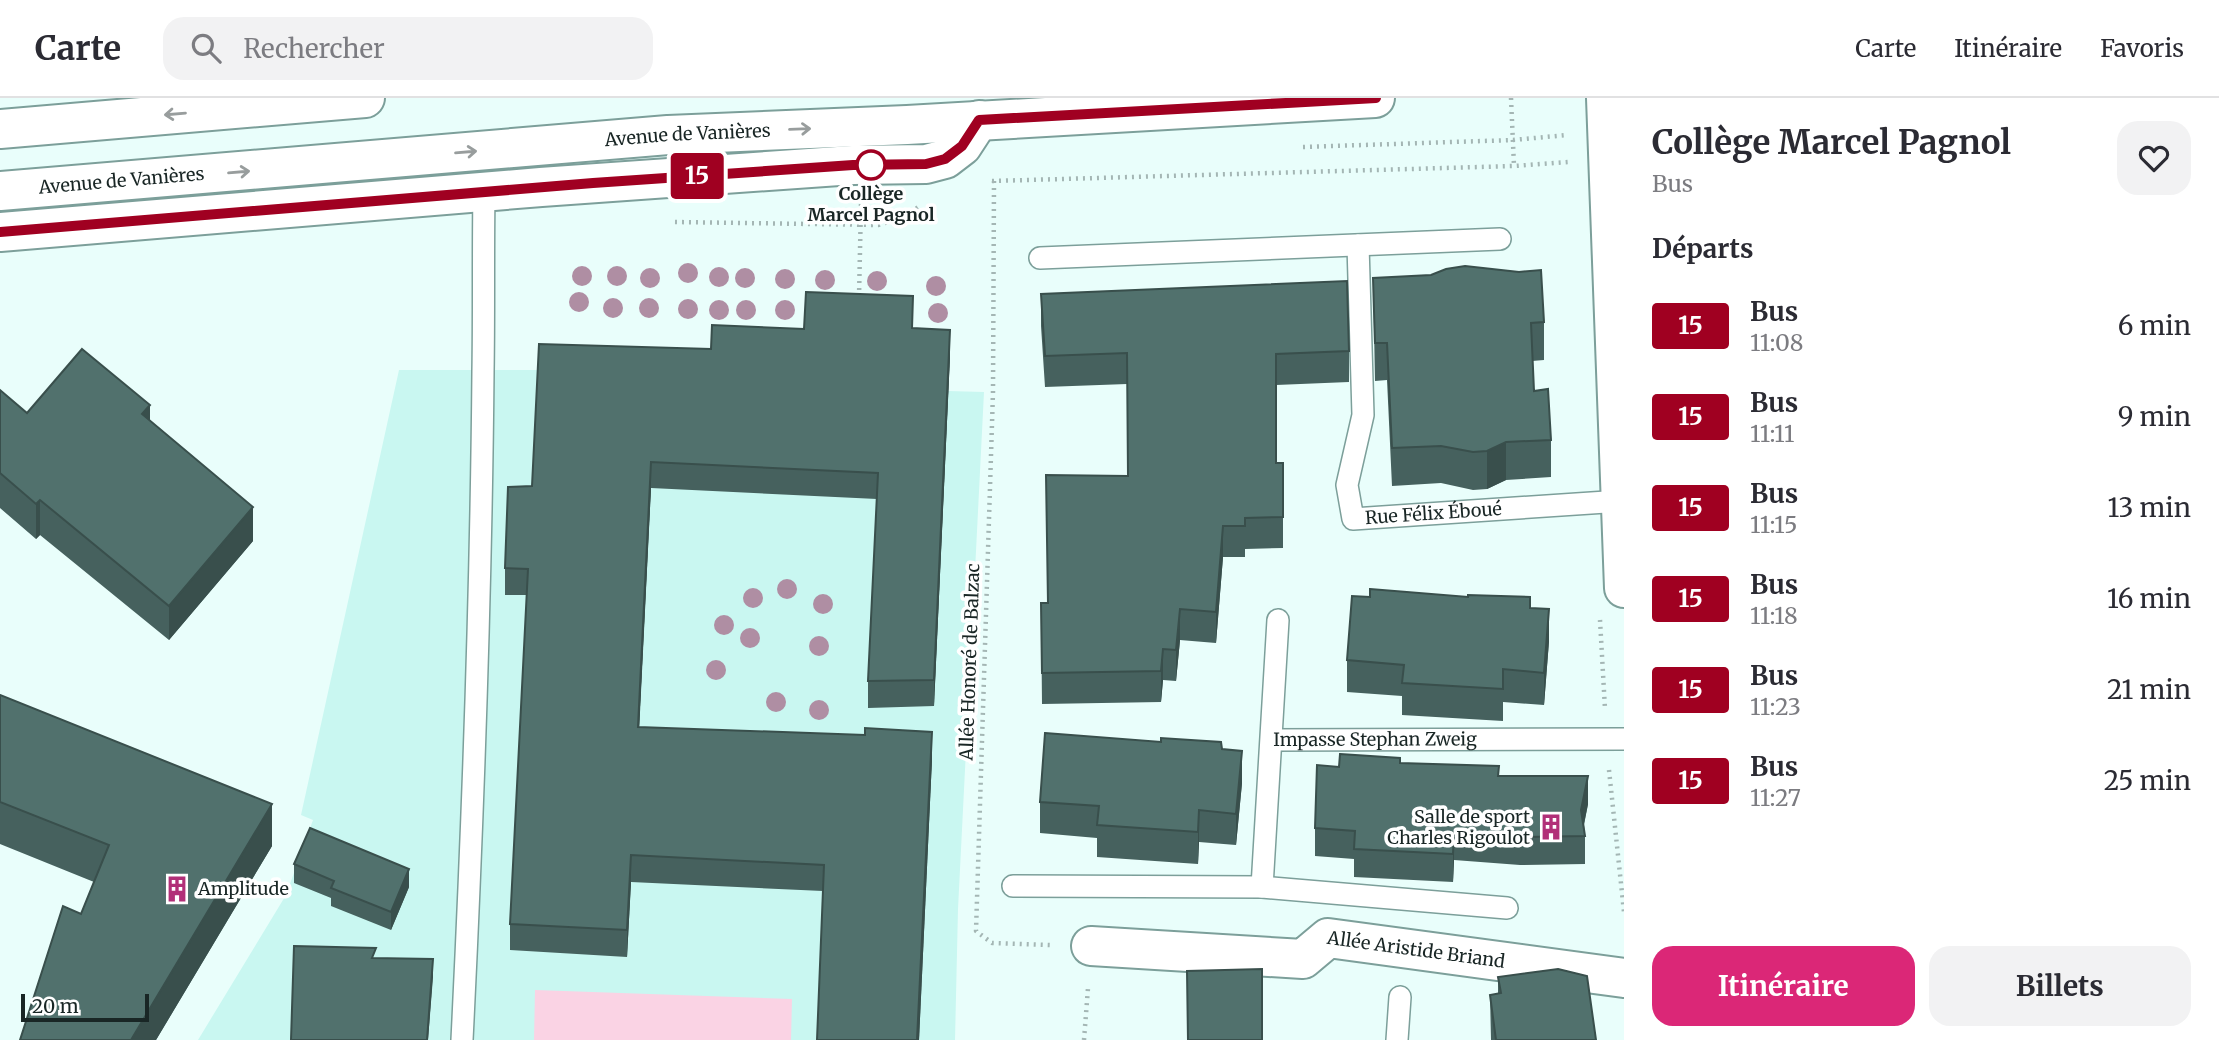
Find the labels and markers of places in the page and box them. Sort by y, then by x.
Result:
marker: Collège Marcel Pagnol [856,150,886,180]
place label: Collège Marcel Pagnol [807,182,935,226]
place label: Salle de sport Charles Rigoulot [1387,805,1530,849]
building icon: Salle de sport Charles Rigoulot [1536,812,1566,842]
building icon: Amplitude [162,874,192,904]
place label: Amplitude [197,877,289,900]

